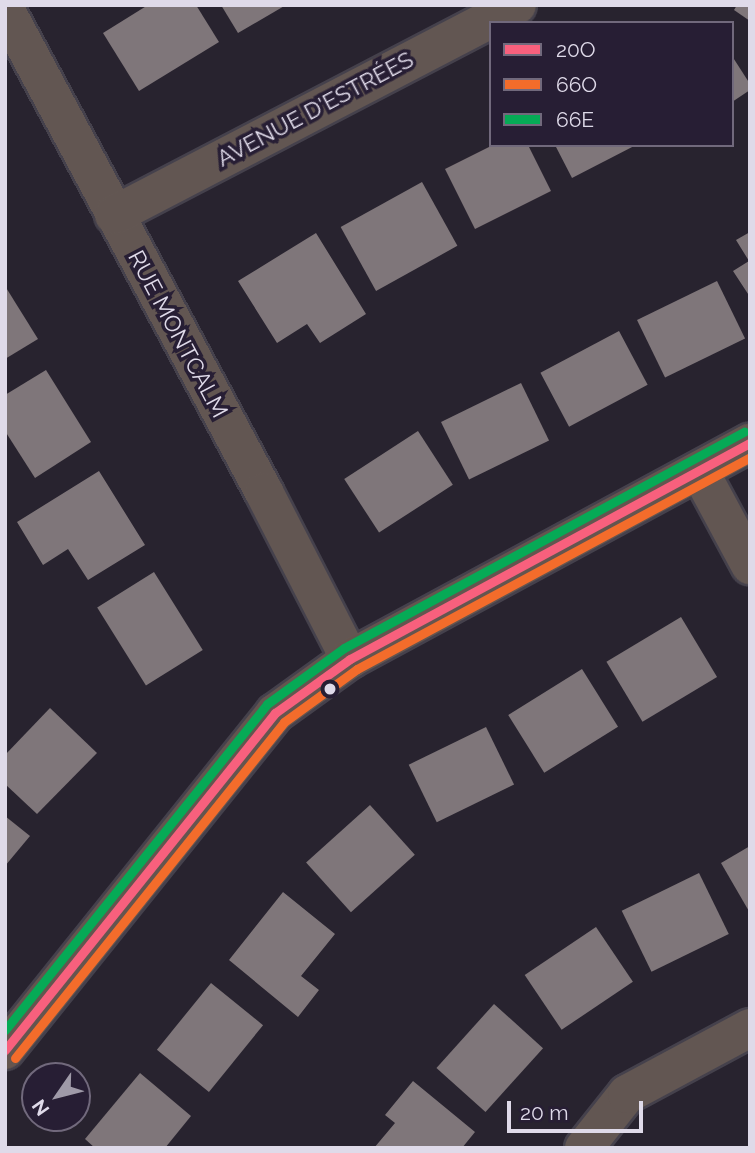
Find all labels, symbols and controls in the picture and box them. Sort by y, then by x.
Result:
legend [489,21,734,147]
text: 20O [556,37,596,62]
street label: AVENUE D'ESTRÉES [212,46,418,172]
text: 66O [556,72,597,97]
text: 66E [556,107,594,132]
street label: RUE MONTCALM [122,246,234,422]
unlabelled marker [323,682,337,696]
north arrow [21,1062,91,1132]
scale bar [510,1086,646,1130]
text: N [27,1096,54,1120]
text: 20 m [520,1100,568,1125]

